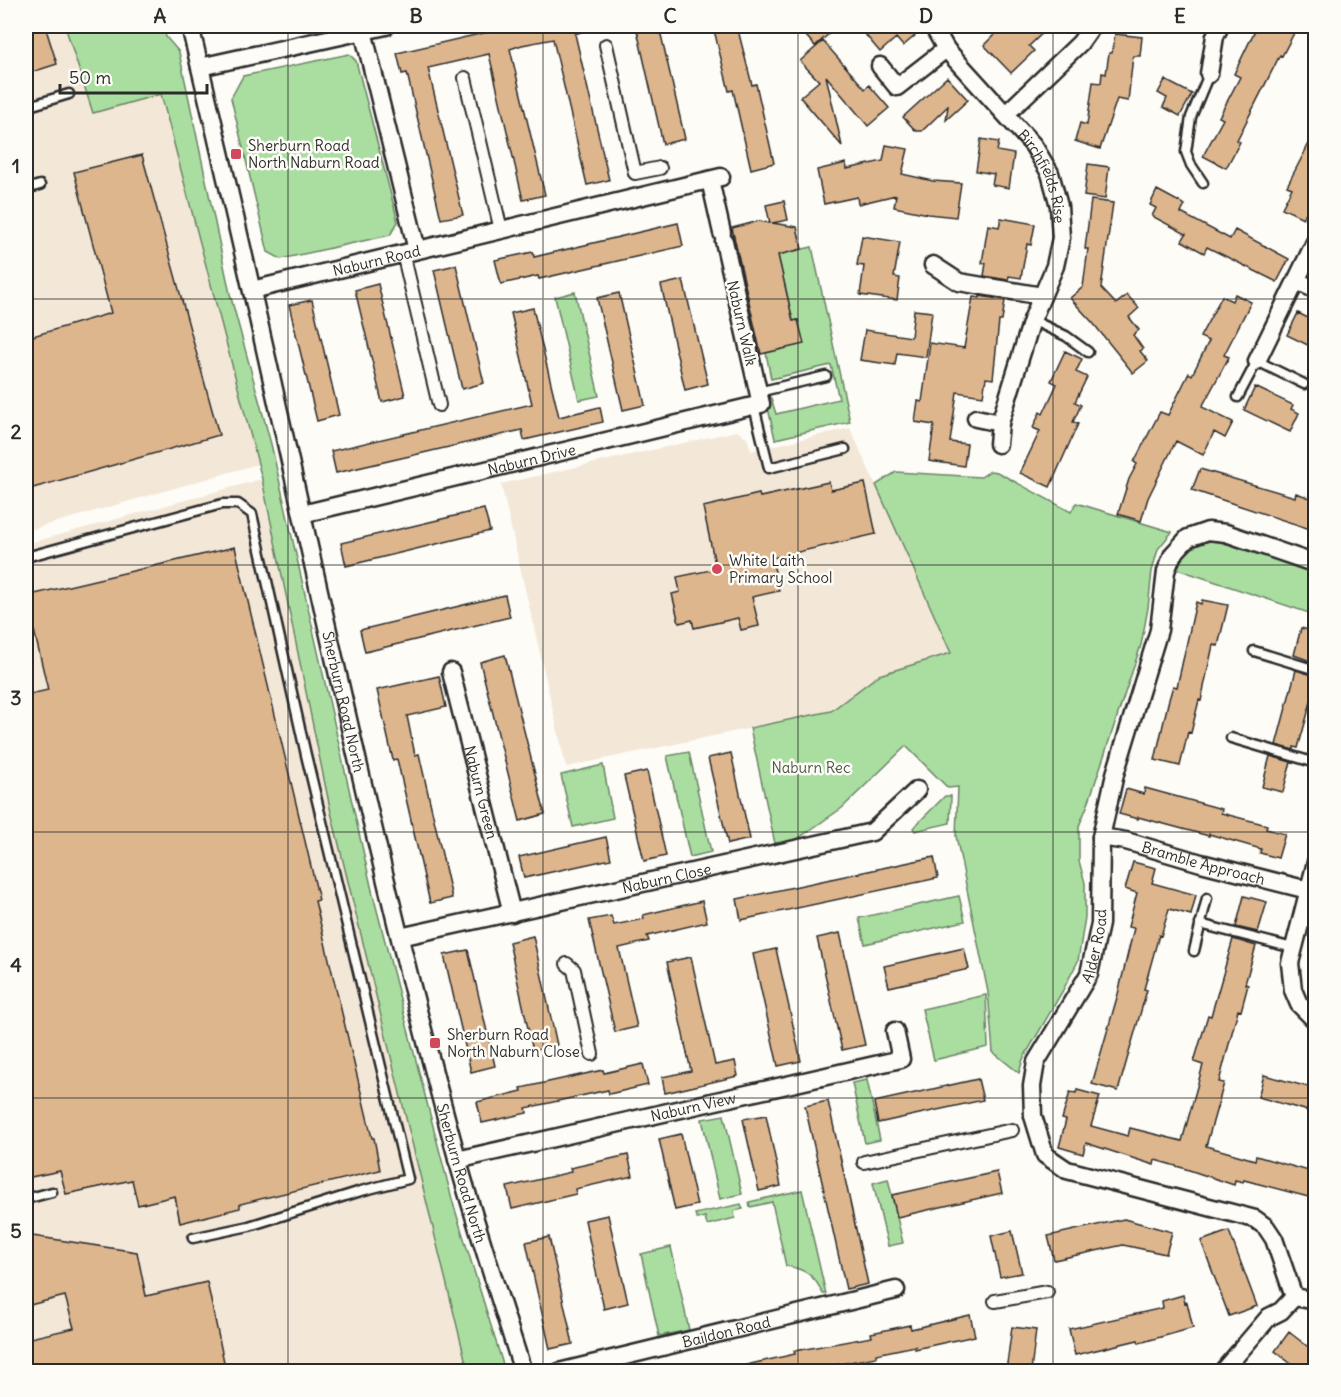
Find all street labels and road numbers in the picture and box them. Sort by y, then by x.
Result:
street label: Birchfields Rise [1014,125,1070,224]
street label: Naburn Road [331,240,422,280]
street label: Naburn Walk [723,279,761,368]
street label: Naburn Drive [486,439,577,479]
street label: Sherburn Road North [319,629,369,774]
street label: Naburn Green [460,744,502,841]
street label: Bramble Approach [1140,837,1268,888]
street label: Naburn Close [620,859,713,897]
street label: Alder Road [1076,909,1110,986]
street label: Naburn View [648,1087,738,1125]
street label: Sherburn Road North [433,1101,491,1245]
street label: Baildon Road [680,1311,772,1351]

